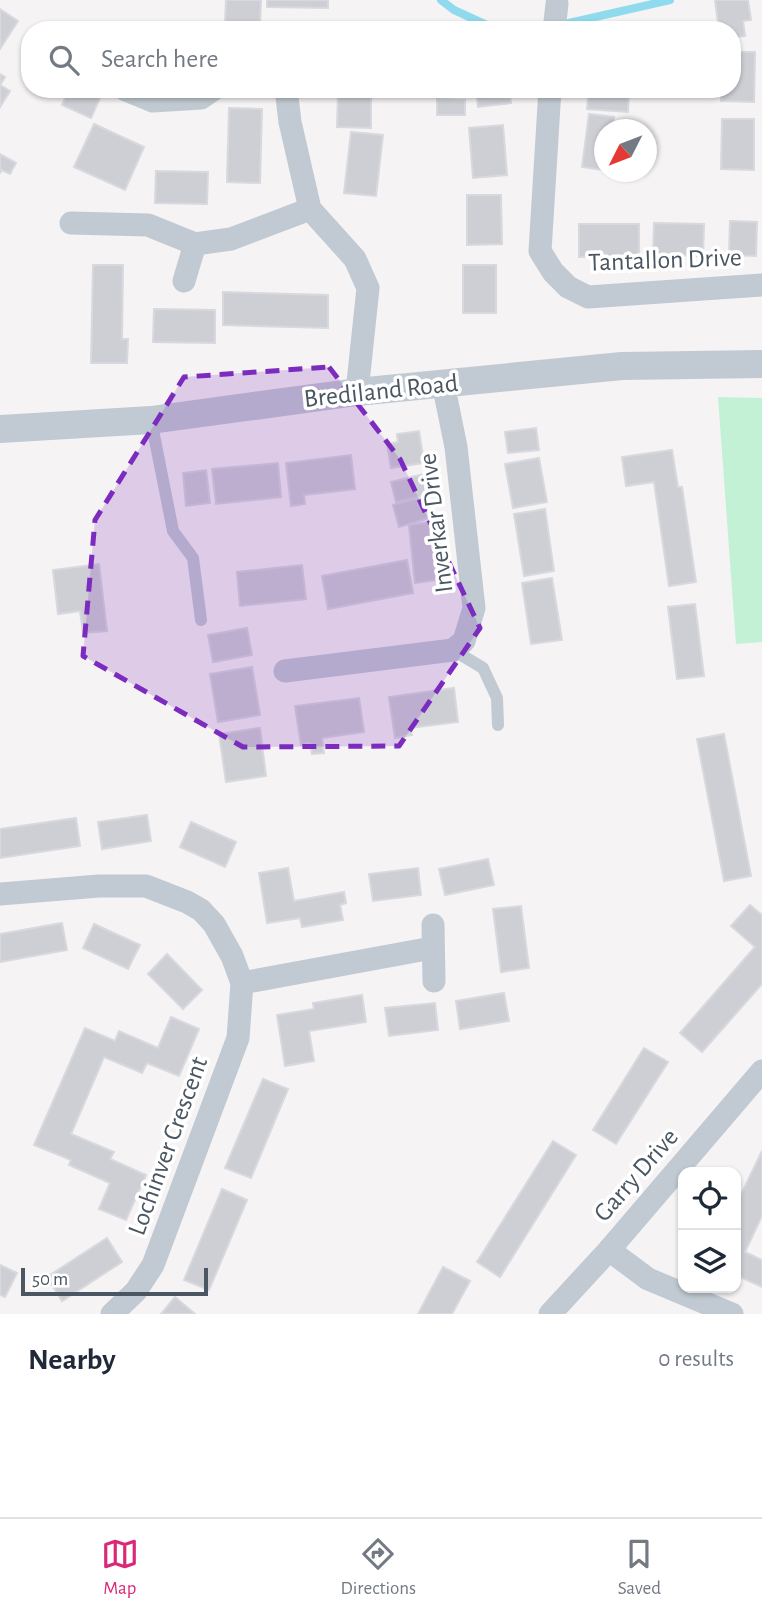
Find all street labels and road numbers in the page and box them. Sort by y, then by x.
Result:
street label: Tantallon Drive [588,244,742,276]
street label: Brediland Road [303,370,459,412]
street label: Inverkar Drive [415,452,457,594]
street label: Lochinver Crescent [124,1053,212,1239]
street label: Garry Drive [589,1124,683,1226]

